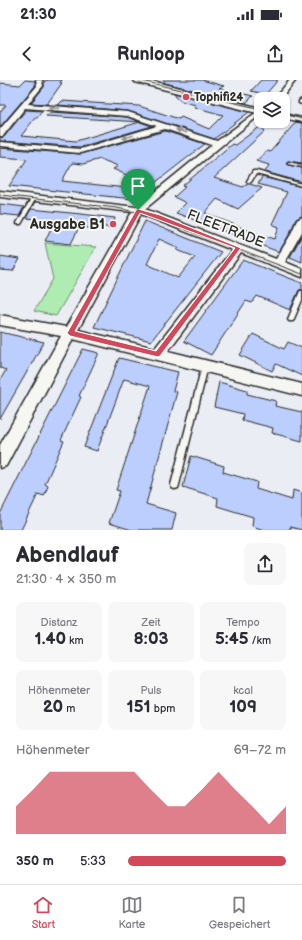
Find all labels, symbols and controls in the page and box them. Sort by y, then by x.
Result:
text: 21:30 [20,5,57,24]
icon: back [16,43,38,65]
icon: share [264,43,286,65]
text: Runloop [117,44,185,65]
place label: Tophifi24 [194,90,243,105]
marker: Tophifi24 [181,92,191,102]
map controls [254,92,290,128]
button: layers [254,92,290,128]
one-way arrow [48,105,60,112]
one-way arrow [175,128,187,134]
one-way arrow [122,134,134,140]
pin [121,169,155,210]
icon: arrive [127,175,149,197]
street label: FLEETRADE [185,206,267,251]
place label: Ausgabe B1 [29,216,105,233]
marker: Ausgabe B1 [108,219,118,229]
text: Abendlauf [16,542,119,569]
button: share [244,543,286,585]
text: 21:30 · 4 × 350 m [16,571,116,587]
text: Distanz [41,616,77,629]
text: Zeit [141,616,161,629]
text: Tempo [226,616,260,629]
text: 1.40 [35,629,66,649]
text: 8:03 [134,629,168,649]
text: 5:45 [215,629,249,649]
text: km [66,634,83,647]
text: /km [249,634,271,647]
text: Höhenmeter [28,684,90,697]
text: Puls [141,684,161,697]
text: kcal [233,684,253,697]
text: 20 [43,697,63,717]
text: 151 [127,697,151,717]
text: 109 [229,697,257,717]
text: m [63,702,75,715]
text: bpm [151,702,175,715]
text: Höhenmeter [16,742,90,758]
text: 69–72 m [234,742,286,758]
text: 350 m [16,853,54,869]
text: 5:33 [80,853,106,869]
tab: Start [32,894,55,931]
tab: Karte [118,894,145,931]
tab: Gespeichert [209,894,270,931]

